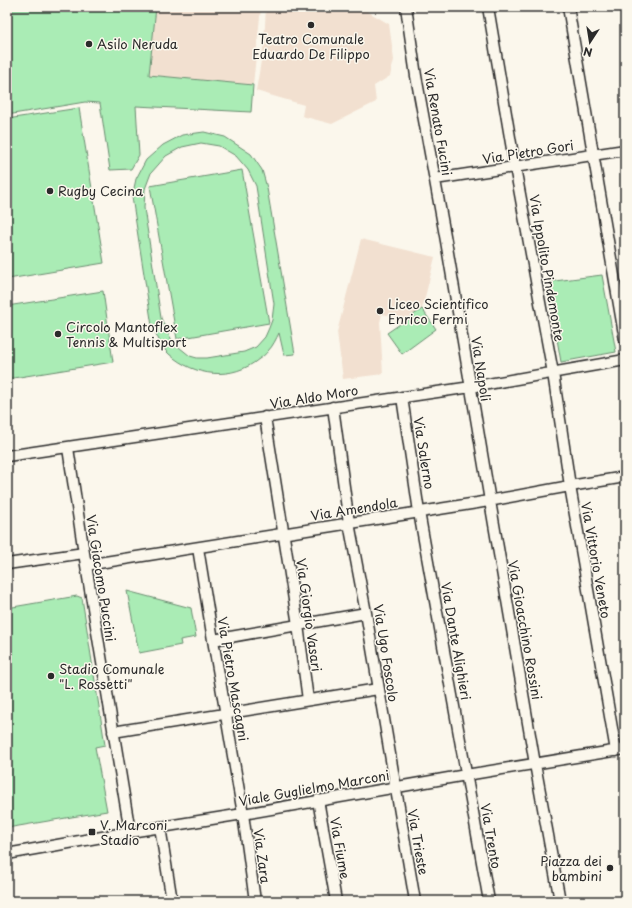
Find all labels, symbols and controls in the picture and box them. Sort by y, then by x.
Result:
marker: Teatro Comunale Eduardo De Filippo [306,20,316,30]
north arrow [570,22,610,62]
place label: Teatro Comunale Eduardo De Filippo [252,29,370,63]
place label: Asilo Neruda [97,34,178,53]
marker: Asilo Neruda [84,39,94,49]
text: N [582,43,594,61]
street label: Via Renato Fucini [420,67,457,177]
street label: Via Pietro Gori [481,135,575,168]
place label: Rugby Cecina [58,181,144,200]
marker: Rugby Cecina [45,186,55,196]
street label: Via Ippolito Pindemonte [525,193,570,343]
place label: Liceo Scientifico Enrico Fermi [388,294,488,328]
marker: Liceo Scientifico Enrico Fermi [375,306,385,316]
place label: Circolo Mantoflex Tennis & Multisport [66,317,187,351]
marker: Circolo Mantoflex Tennis & Multisport [53,329,63,339]
street label: Via Napoli [467,335,496,403]
street label: Via Aldo Moro [268,380,359,413]
street label: Via Salerno [409,415,440,490]
street label: Via Amendola [309,492,400,525]
street label: Via Vittorio Veneto [577,500,616,620]
street label: Via Giacomo Puccini [82,513,121,643]
street label: Via Giorgio Vasari [292,557,327,673]
street label: Via Gioacchino Rossini [504,559,547,701]
street label: Via Dante Alighieri [437,580,476,701]
street label: Via Ugo Foscolo [369,603,404,703]
street label: Via Pietro Mascagni [213,615,254,743]
place label: Stadio Comunale "L. Rossetti" [59,659,165,693]
marker: Stadio Comunale "L. Rossetti" [46,671,56,681]
street label: Viale Guglielmo Marconi [237,765,391,810]
street label: Via Trento [476,802,507,870]
street label: Via Trieste [403,807,434,876]
place label: V. Marconi Stadio [100,815,167,849]
street label: Via Fiume [326,815,355,880]
marker: V. Marconi Stadio [87,827,97,837]
street label: Via Zara [249,827,276,885]
place label: Piazza dei bambini [540,851,602,885]
marker: Piazza dei bambini [605,863,615,873]

